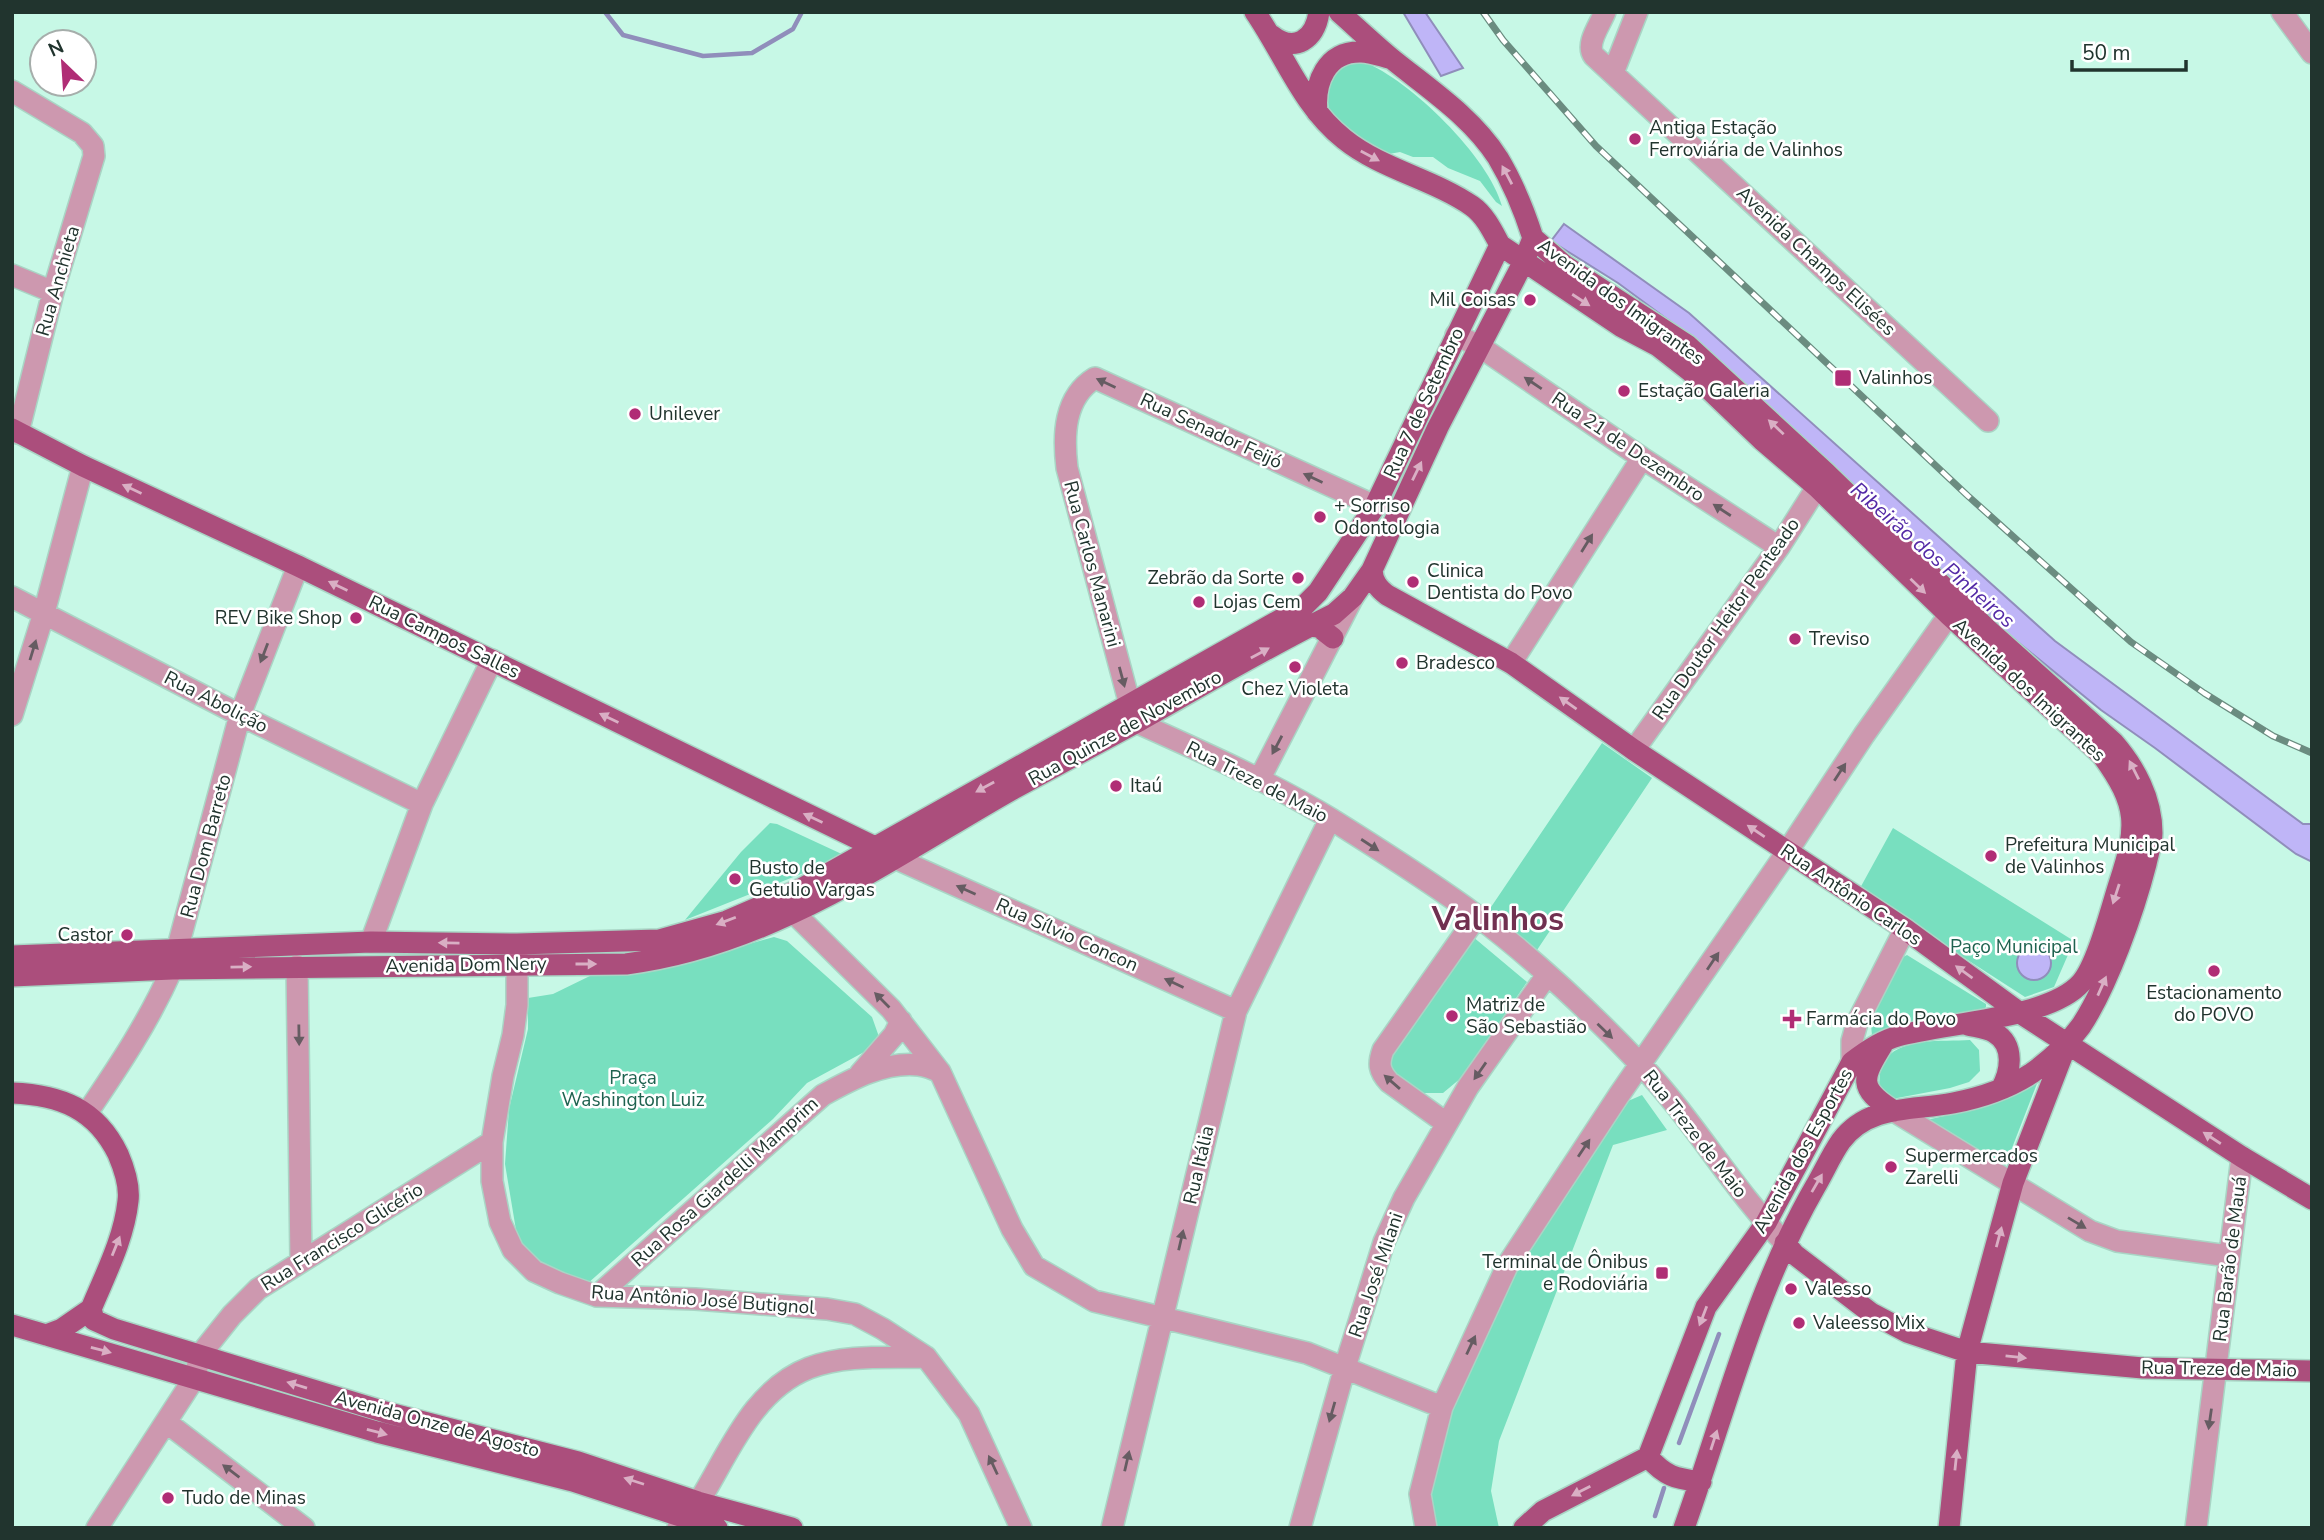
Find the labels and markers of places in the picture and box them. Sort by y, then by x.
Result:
place label: Antiga Estação Ferroviária de Valinhos [1649,115,1843,163]
marker: Antiga Estação Ferroviária de Valinhos [1627,131,1643,147]
place label: Mil Coisas [1429,287,1516,313]
marker: Mil Coisas [1522,292,1538,308]
place label: Valinhos [1858,365,1932,391]
marker: Valinhos [1833,368,1853,388]
place label: Estação Galeria [1638,378,1770,404]
marker: Estação Galeria [1616,383,1632,399]
place label: Unilever [649,401,720,427]
marker: Unilever [627,406,643,422]
place label: + Sorriso Odontologia [1334,493,1440,541]
marker: + Sorriso Odontologia [1312,509,1328,525]
place label: Clinica Dentista do Povo [1427,558,1572,606]
place label: Zebrão da Sorte [1147,565,1284,591]
marker: Zebrão da Sorte [1290,570,1306,586]
marker: Clinica Dentista do Povo [1405,574,1421,590]
place label: Lojas Cem [1213,589,1301,615]
marker: Lojas Cem [1191,594,1207,610]
place label: REV Bike Shop [215,605,342,631]
marker: REV Bike Shop [348,610,364,626]
place label: Treviso [1809,626,1870,652]
marker: Treviso [1787,631,1803,647]
place label: Bradesco [1416,650,1495,676]
marker: Bradesco [1394,655,1410,671]
marker: Chez Violeta [1287,659,1303,675]
place label: Chez Violeta [1241,676,1349,702]
place label: Itaú [1130,773,1162,799]
marker: Itaú [1108,778,1124,794]
place label: Prefeitura Municipal de Valinhos [2005,832,2176,880]
marker: Prefeitura Municipal de Valinhos [1983,848,1999,864]
place label: Busto de Getulio Vargas [749,855,875,903]
marker: Busto de Getulio Vargas [727,871,743,887]
place label: Castor [57,922,113,948]
marker: Castor [119,927,135,943]
marker: Estacionamento do POVO [2206,963,2222,979]
place label: Estacionamento do POVO [2146,980,2282,1028]
place label: Matriz de São Sebastião [1466,992,1587,1040]
place label: Farmácia do Povo [1806,1006,1956,1032]
marker: Matriz de São Sebastião [1444,1008,1460,1024]
marker: Farmácia do Povo [1784,1011,1800,1027]
place label: Supermercados Zarelli [1905,1143,2038,1191]
marker: Supermercados Zarelli [1883,1159,1899,1175]
place label: Terminal de Ônibus e Rodoviária [1482,1249,1648,1297]
marker: Terminal de Ônibus e Rodoviária [1654,1265,1670,1281]
place label: Valesso [1804,1276,1872,1302]
marker: Valesso [1783,1281,1799,1297]
place label: Valeesso Mix [1812,1310,1925,1336]
marker: Valeesso Mix [1791,1315,1807,1331]
place label: Tudo de Minas [182,1485,306,1511]
marker: Tudo de Minas [160,1490,176,1506]

